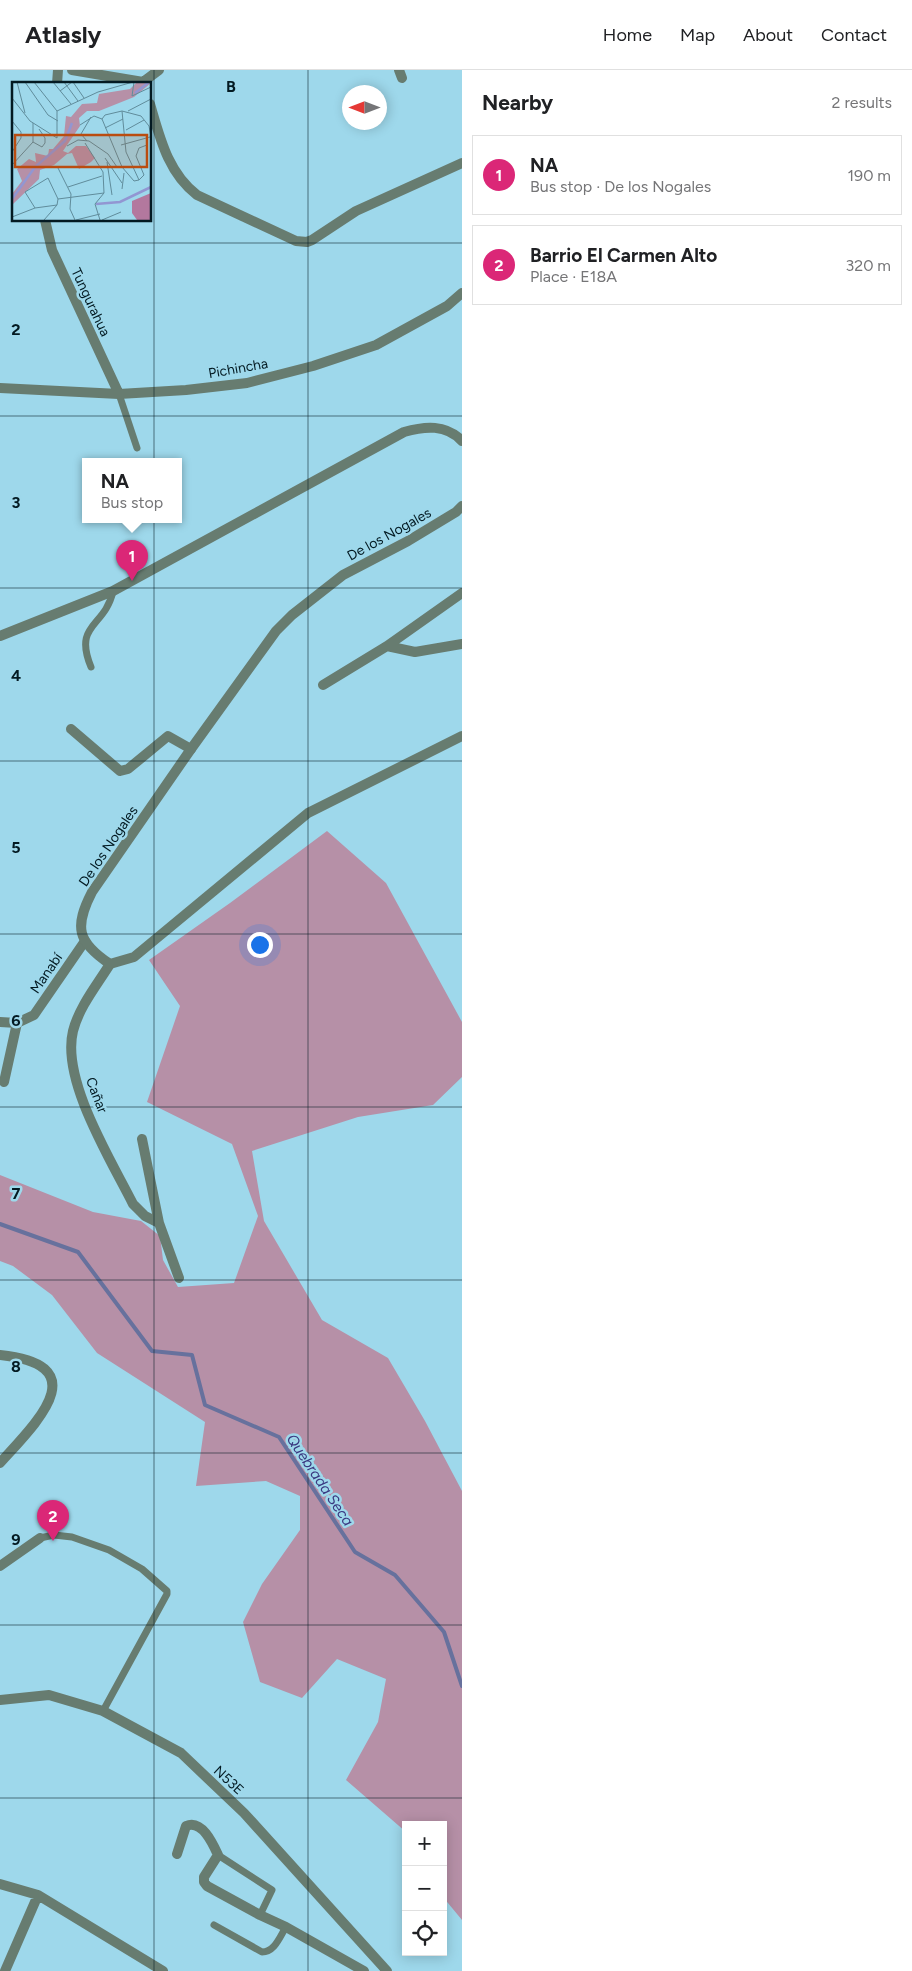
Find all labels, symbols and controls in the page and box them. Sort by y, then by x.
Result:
text: Atlasly [25,20,101,49]
text: Home [603,24,652,46]
text: Map [680,24,715,46]
text: About [743,24,793,46]
text: Contact [821,24,887,46]
text: B [226,77,236,96]
inset map [12,82,151,221]
north arrow [342,85,387,130]
text: Nearby [482,90,553,115]
text: 2 results [832,93,892,112]
text: NA [530,154,558,177]
text: 1 [496,166,502,185]
text: 190 m [848,166,891,185]
text: Bus stop · De los Nogales [530,177,711,196]
text: Barrio El Carmen Alto [530,244,717,267]
text: 2 [494,256,504,275]
text: 320 m [846,256,891,275]
street label: Tungurahua [67,265,114,339]
text: Place · E18A [530,267,617,286]
text: 2 [11,320,21,339]
street label: Pichincha [207,355,269,382]
popup [82,458,182,523]
text: NA [101,470,129,493]
text: 3 [12,493,21,512]
text: Bus stop [101,493,163,512]
street label: De los Nogales [344,504,434,565]
pin: 1 [116,540,148,581]
text: 4 [11,666,21,685]
street label: De los Nogales [75,803,142,890]
text: 5 [11,838,21,857]
your location [247,932,273,958]
street label: Manabí [27,949,67,997]
text: 6 [11,1011,21,1030]
street label: Cañar [82,1075,111,1116]
text: 7 [12,1184,21,1203]
text: 8 [11,1357,21,1376]
water label: Quebrada Seca [283,1431,357,1529]
pin: 2 [37,1500,69,1541]
text: 9 [11,1530,21,1549]
street label: N53E [210,1762,247,1798]
map controls [402,1821,447,1956]
button: + [402,1821,447,1866]
button: − [402,1866,447,1911]
button: locate [402,1911,447,1956]

